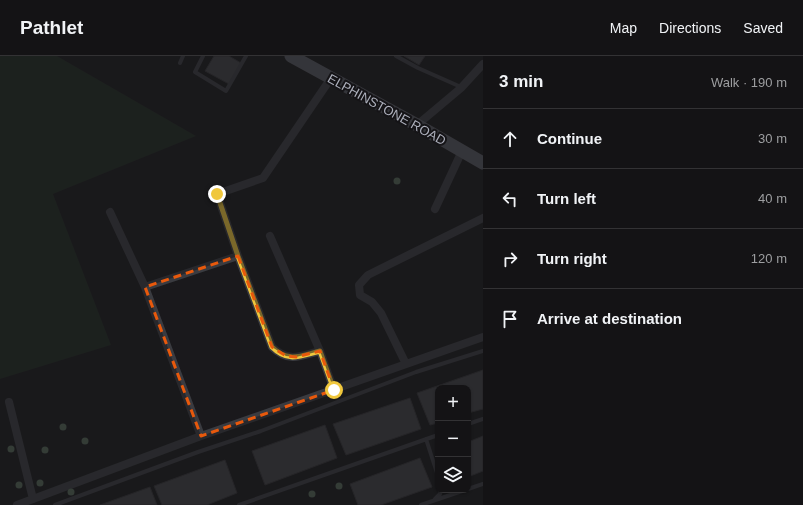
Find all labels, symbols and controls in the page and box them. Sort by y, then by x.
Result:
text: Pathlet [20,17,83,38]
text: Map [610,20,637,36]
text: Directions [659,20,721,36]
text: Saved [743,20,783,36]
street label: ELPHINSTONE ROAD [325,71,448,148]
text: 3 min [499,72,543,91]
text: Walk · 190 m [711,75,787,90]
icon: ahead [499,128,521,150]
text: Continue [537,130,602,147]
text: 30 m [758,131,787,146]
route end [208,185,226,203]
icon: left [499,188,521,210]
text: Turn left [537,190,596,207]
text: 40 m [758,191,787,206]
icon: right [499,248,521,270]
text: Turn right [537,250,607,267]
text: 120 m [751,251,787,266]
icon: arrive [499,308,521,330]
text: Arrive at destination [537,310,682,327]
route start [325,381,343,399]
map controls [435,385,471,493]
button: + [435,385,471,421]
button: − [435,421,471,457]
button: layers [435,457,471,493]

